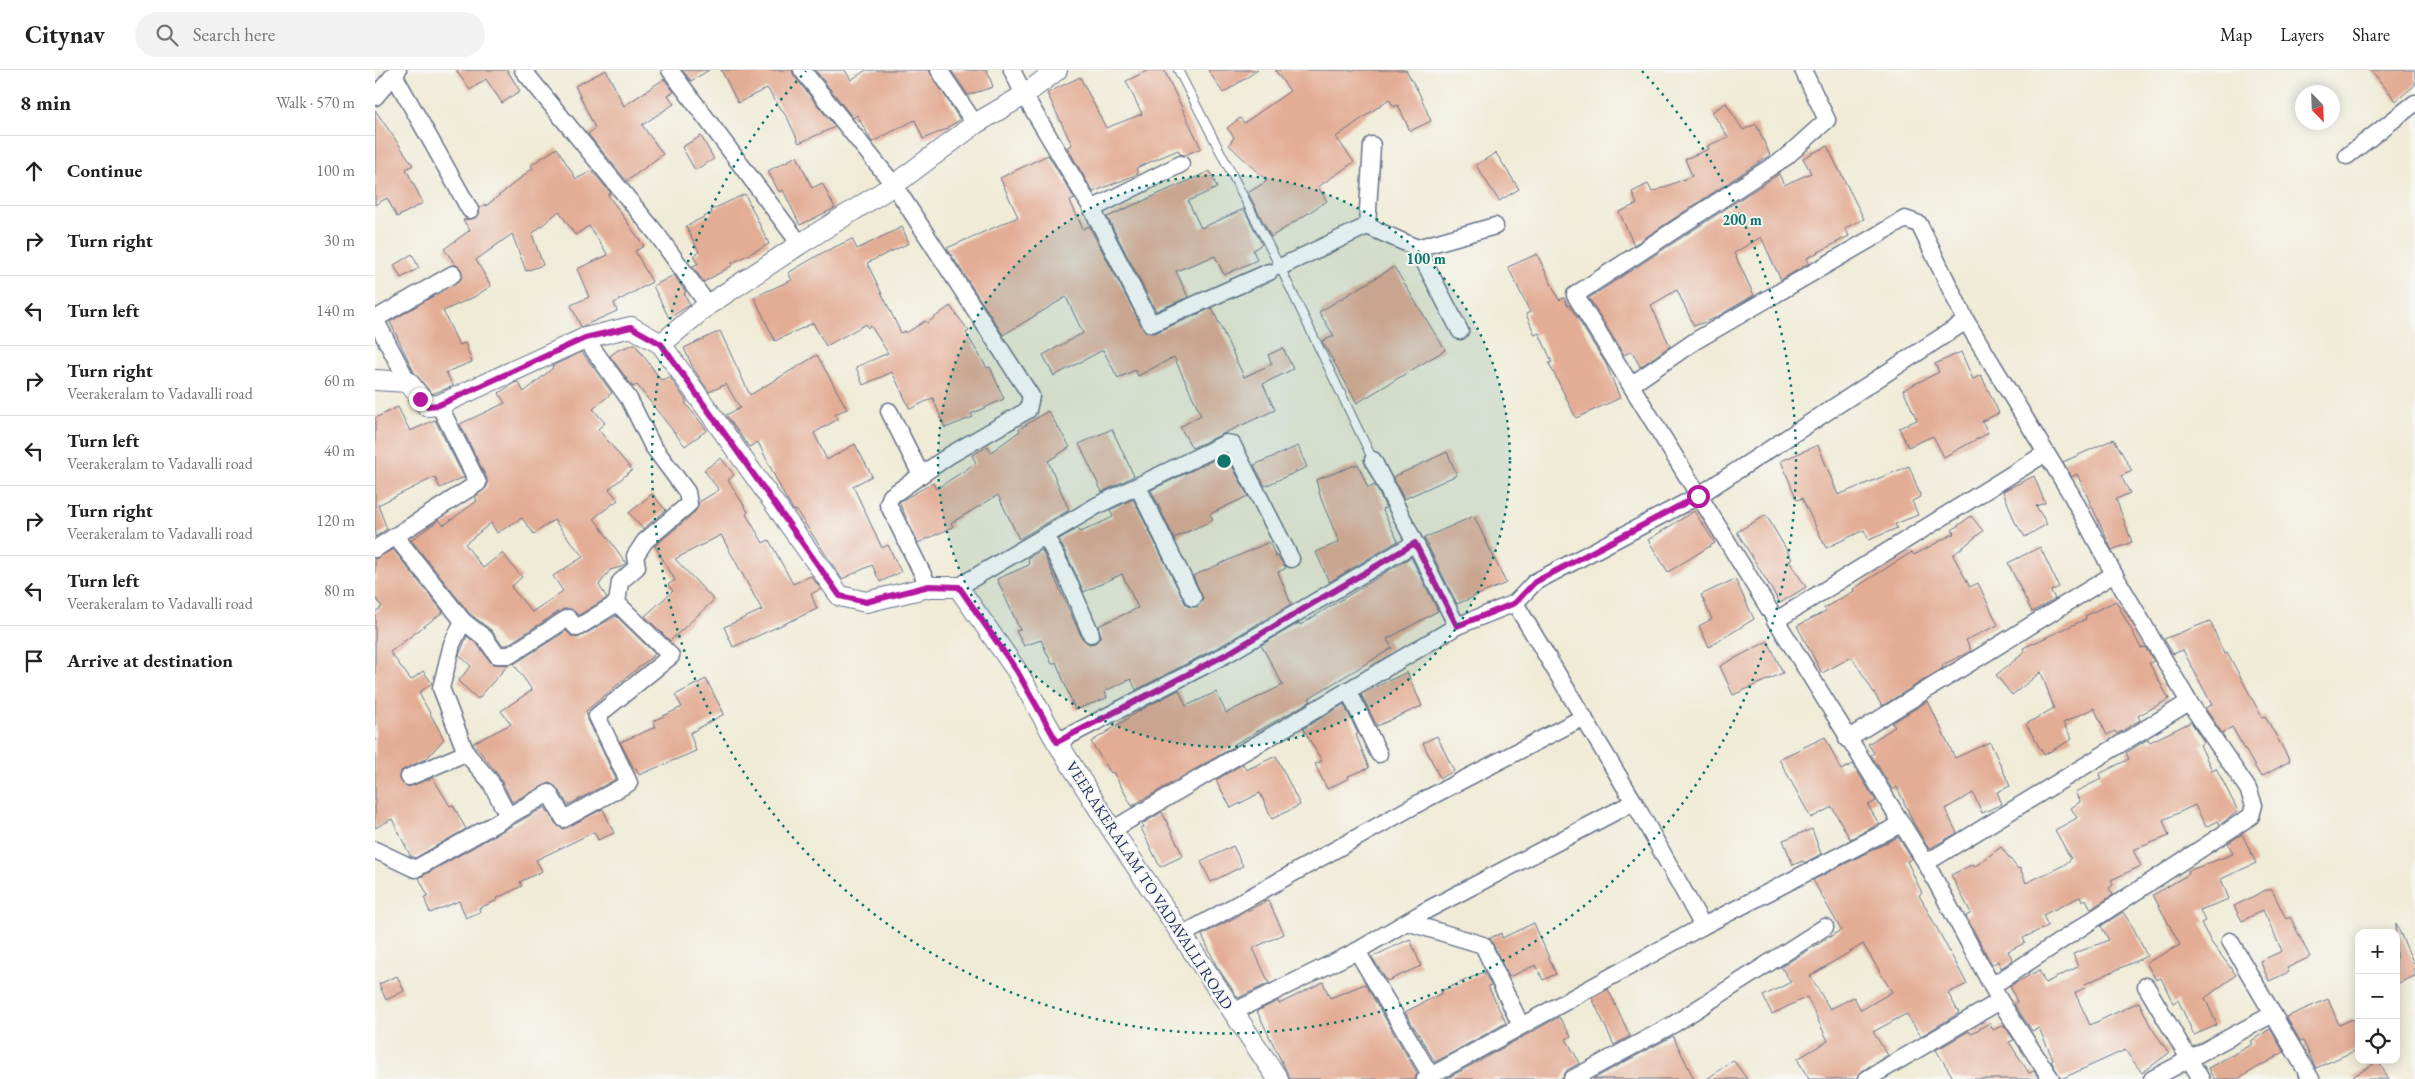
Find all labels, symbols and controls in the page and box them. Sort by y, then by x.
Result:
search box [135,12,485,57]
text: Citynav [25,19,105,50]
icon: search [153,21,181,49]
text: Search here [193,22,275,47]
text: Map [2220,23,2252,46]
text: Layers [2280,23,2324,46]
text: Share [2352,23,2390,46]
north arrow [2295,85,2340,130]
text: 8 min [20,89,71,116]
text: Walk · 570 m [276,92,355,113]
icon: ahead [20,157,48,185]
text: Continue [67,158,142,183]
text: 100 m [316,160,355,181]
text: 200 m [1722,210,1762,229]
icon: right [20,227,48,255]
text: Turn right [67,228,153,253]
text: 30 m [324,230,355,251]
text: 100 m [1406,249,1446,268]
icon: left [20,297,48,325]
text: Turn left [67,298,139,323]
text: 140 m [316,300,355,321]
text: Turn right [67,358,153,383]
icon: right [20,367,48,395]
text: 60 m [324,370,355,391]
text: Veerakeralam to Vadavalli road [67,383,253,404]
route end [409,388,432,411]
text: Turn left [67,428,139,453]
icon: left [20,437,48,465]
text: 40 m [324,440,355,461]
centre of rings [1215,452,1233,470]
text: Veerakeralam to Vadavalli road [67,453,253,474]
route start [1687,485,1710,508]
text: Turn right [67,498,153,523]
icon: right [20,507,48,535]
text: 120 m [316,510,355,531]
text: Veerakeralam to Vadavalli road [67,523,253,544]
text: Turn left [67,568,139,593]
icon: left [20,577,48,605]
text: 80 m [324,580,355,601]
text: Veerakeralam to Vadavalli road [67,593,253,614]
icon: arrive [20,647,48,675]
text: Arrive at destination [67,648,233,673]
street label: VEERAKERALAM TO VADAVALLI ROAD [1061,757,1238,1014]
map controls [2355,929,2400,1064]
button: + [2355,929,2400,974]
button: − [2355,974,2400,1019]
button: locate [2355,1019,2400,1064]

